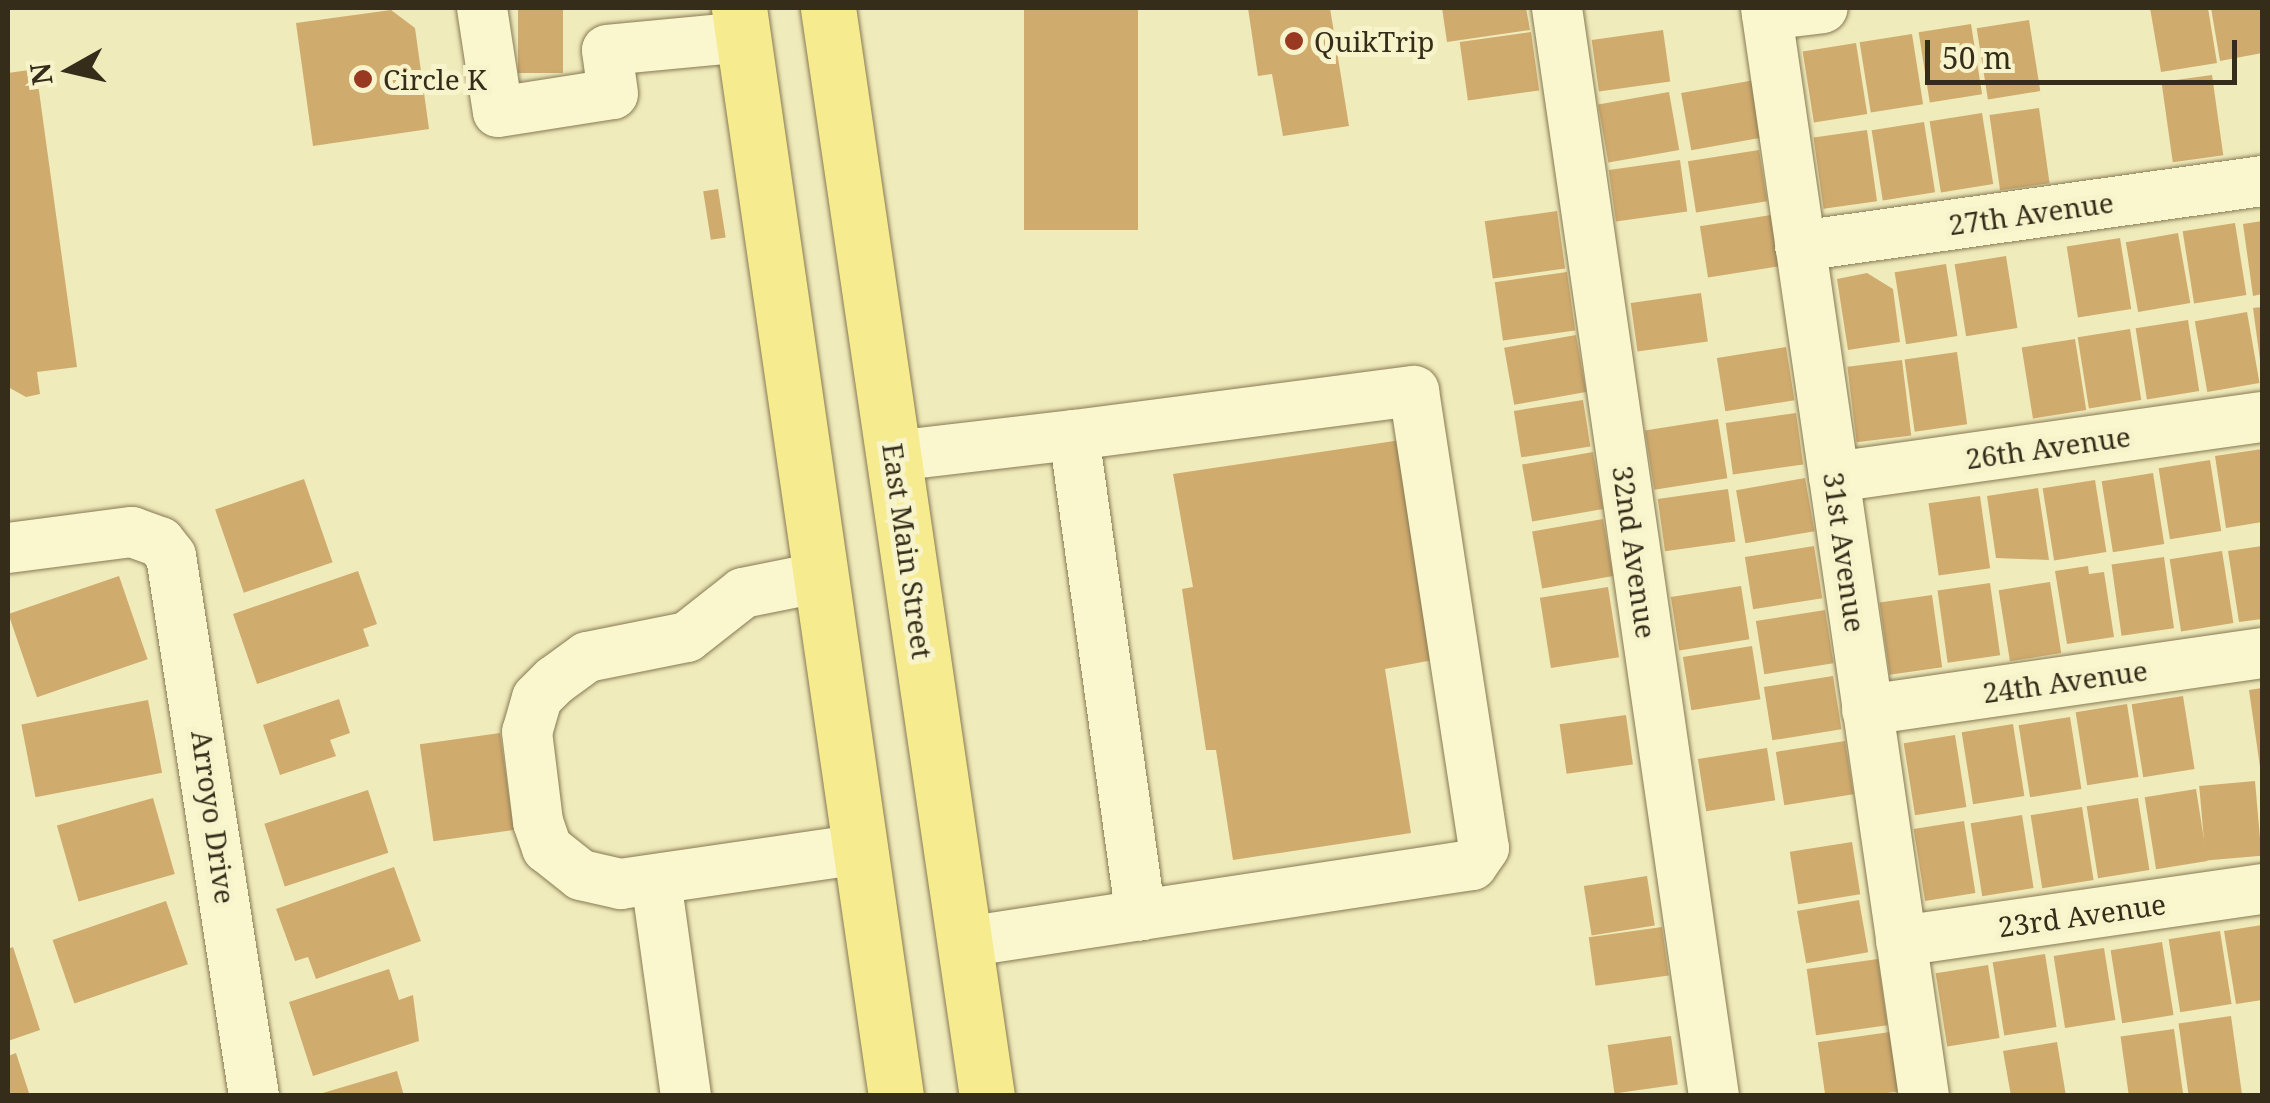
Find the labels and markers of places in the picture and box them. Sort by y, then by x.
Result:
place label: QuikTrip [1314,24,1434,58]
marker: QuikTrip [1283,30,1305,52]
place label: Circle K [383,62,487,96]
marker: Circle K [352,68,374,90]

